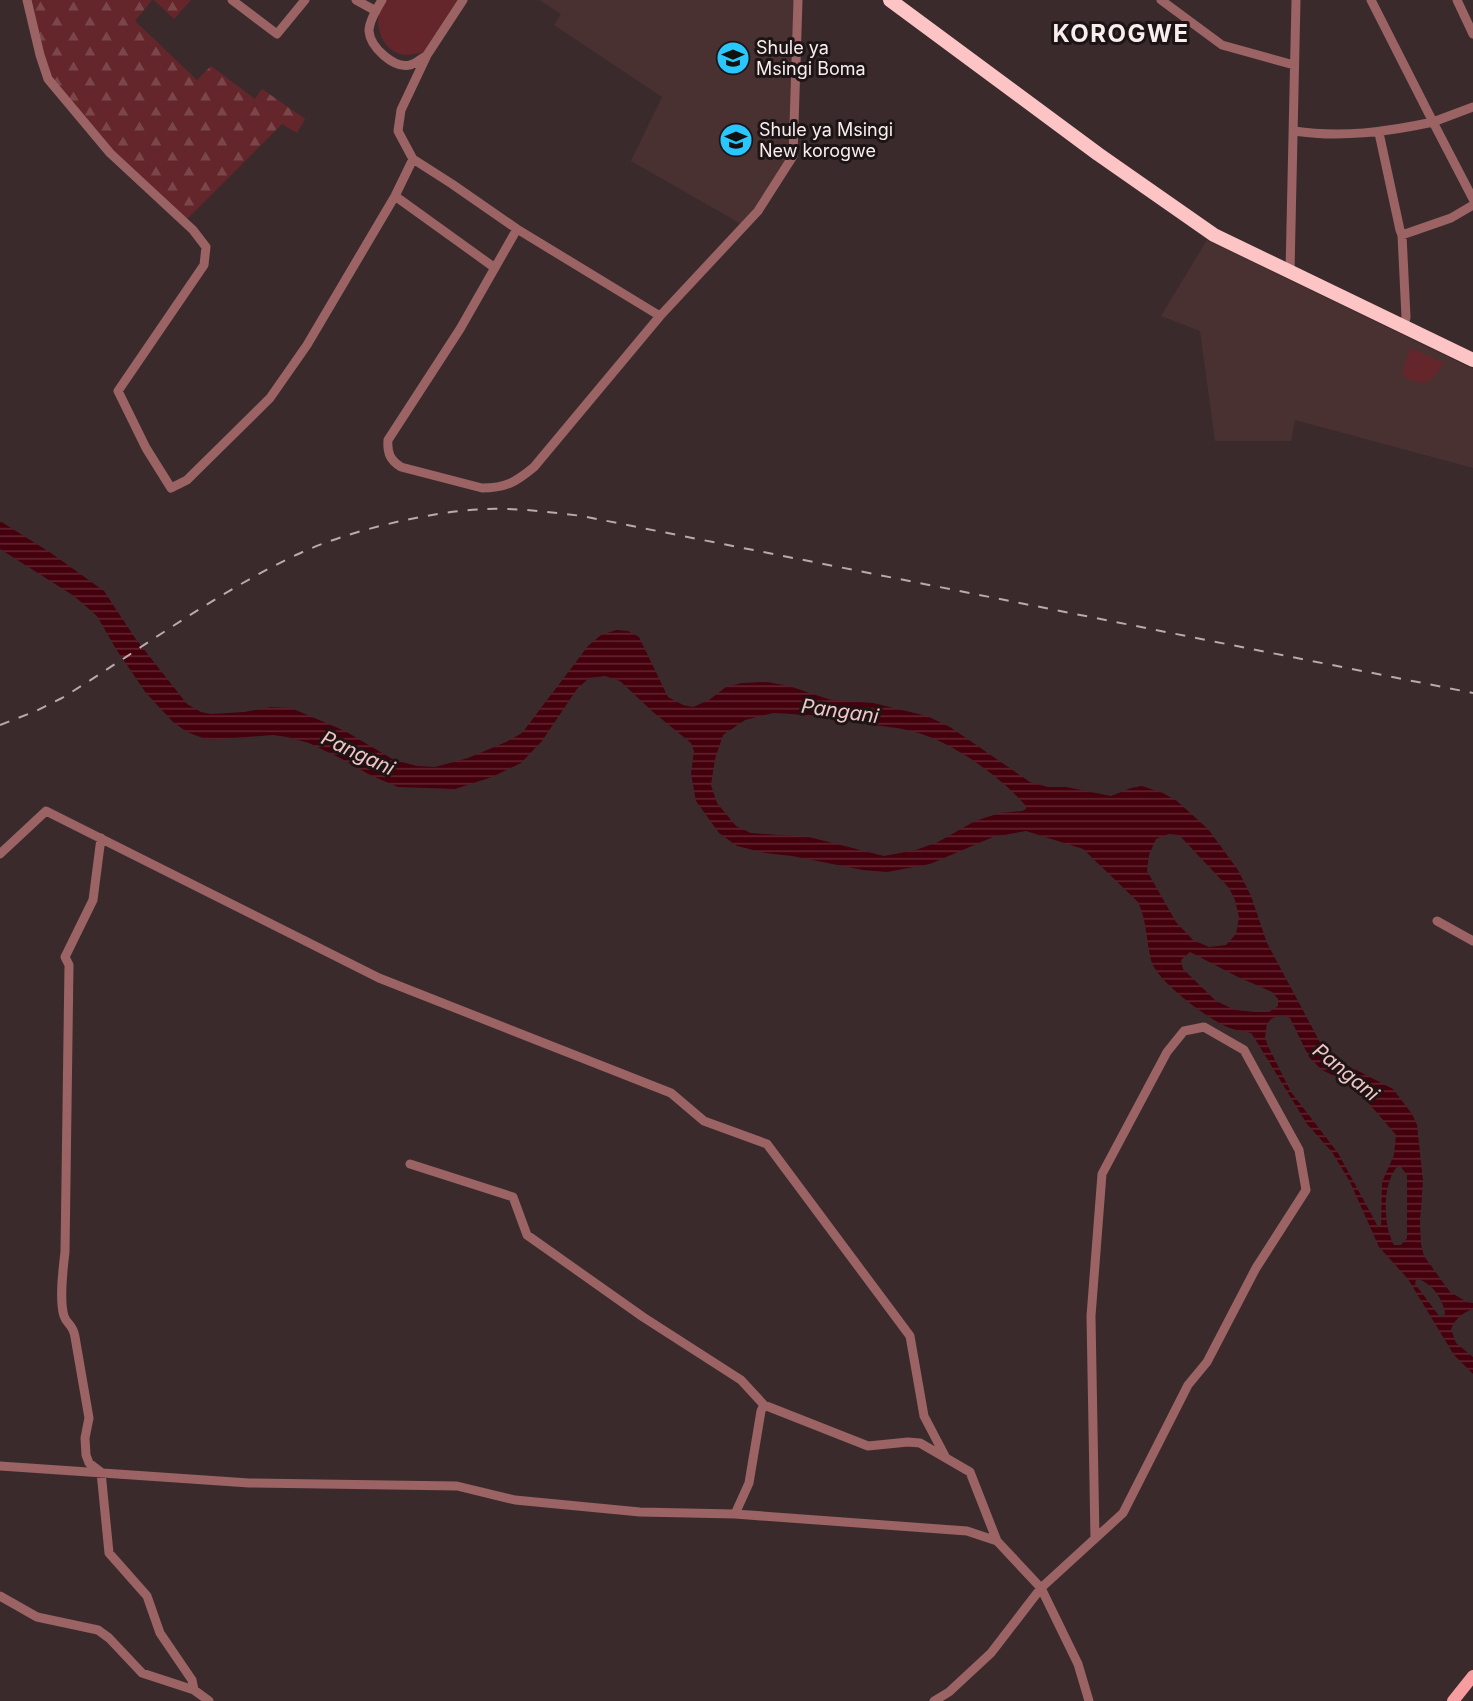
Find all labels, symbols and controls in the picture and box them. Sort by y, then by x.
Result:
district label: KOROGWE [1052,19,1190,48]
place label: Shule ya Msingi Boma [756,37,866,79]
school or university icon: Shule ya Msingi Boma [715,40,751,76]
place label: Shule ya Msingi New korogwe [759,119,893,161]
school or university icon: Shule ya Msingi New korogwe [718,122,754,158]
water label: Pangani [800,694,881,728]
water label: Pangani [318,726,399,781]
water label: Pangani [1308,1038,1385,1107]

